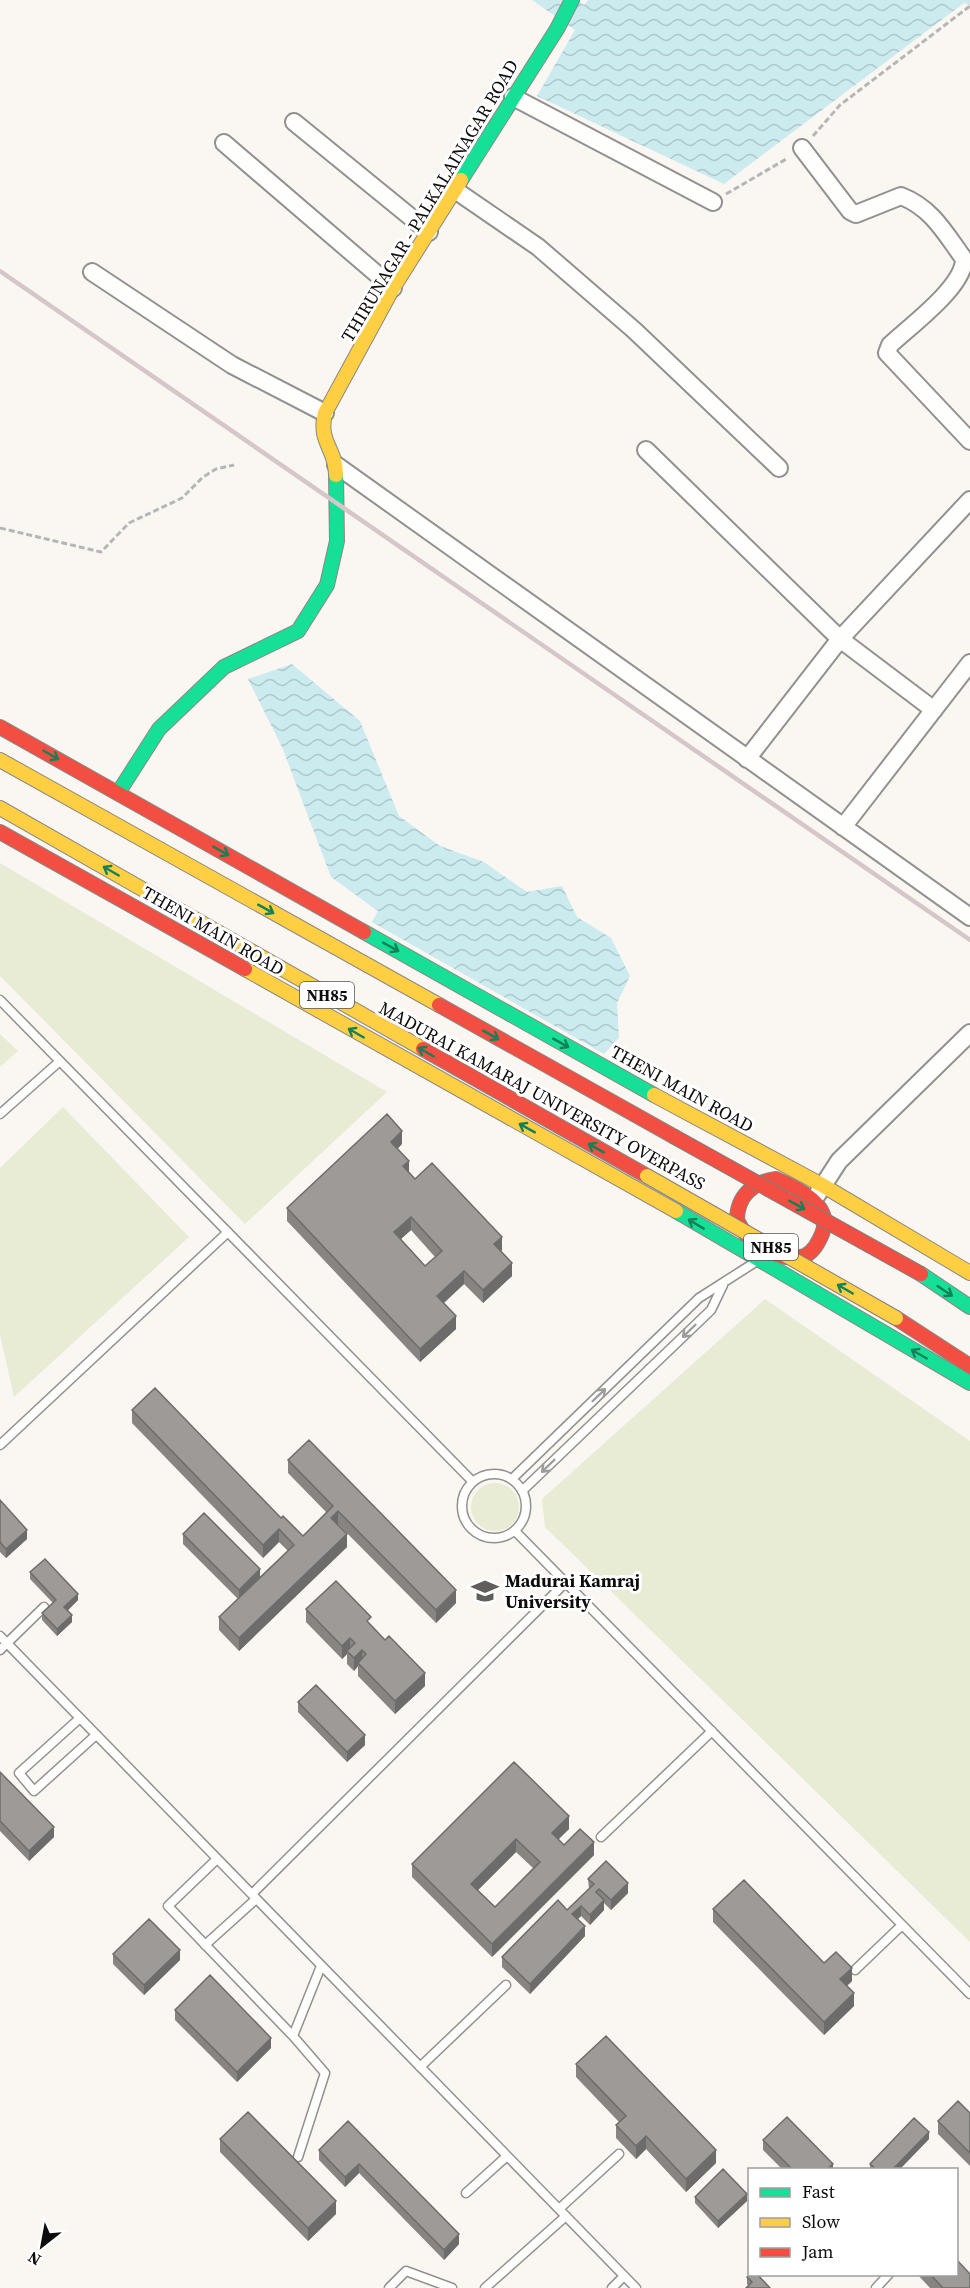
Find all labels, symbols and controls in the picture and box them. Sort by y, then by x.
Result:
street label: THIRUNAGAR - PALKALAINAGAR ROAD [335,55,524,347]
one-way arrow [42,749,59,761]
one-way arrow [212,846,229,858]
one-way arrow [103,864,120,876]
street label: THENI MAIN ROAD [138,880,289,981]
one-way arrow [257,903,274,915]
one-way arrow [381,942,399,953]
road number: NH85 [300,982,354,1008]
street label: MADURAI KAMARAJ UNIVERSITY OVERPASS [375,995,710,1196]
one-way arrow [348,1027,366,1038]
one-way arrow [482,1030,500,1041]
one-way arrow [552,1037,569,1049]
street label: THENI MAIN ROAD [606,1039,758,1138]
one-way arrow [418,1046,435,1058]
one-way arrow [519,1122,536,1134]
one-way arrow [587,1142,605,1153]
one-way arrow [788,1199,805,1211]
one-way arrow [688,1217,705,1229]
road number: NH85 [744,1234,798,1260]
one-way arrow [837,1283,854,1295]
one-way arrow [937,1285,953,1297]
one-way arrow [681,1324,696,1339]
one-way arrow [911,1347,928,1359]
one-way arrow [592,1387,607,1402]
one-way arrow [541,1459,556,1473]
place label: Madurai Kamraj University [505,1568,640,1614]
school or university icon: Madurai Kamraj University [470,1576,500,1606]
legend [748,2168,958,2276]
text: Fast [802,2179,835,2204]
text: Slow [802,2209,840,2234]
north arrow [12,2216,72,2276]
text: Jam [801,2239,834,2264]
text: N [23,2246,45,2271]

